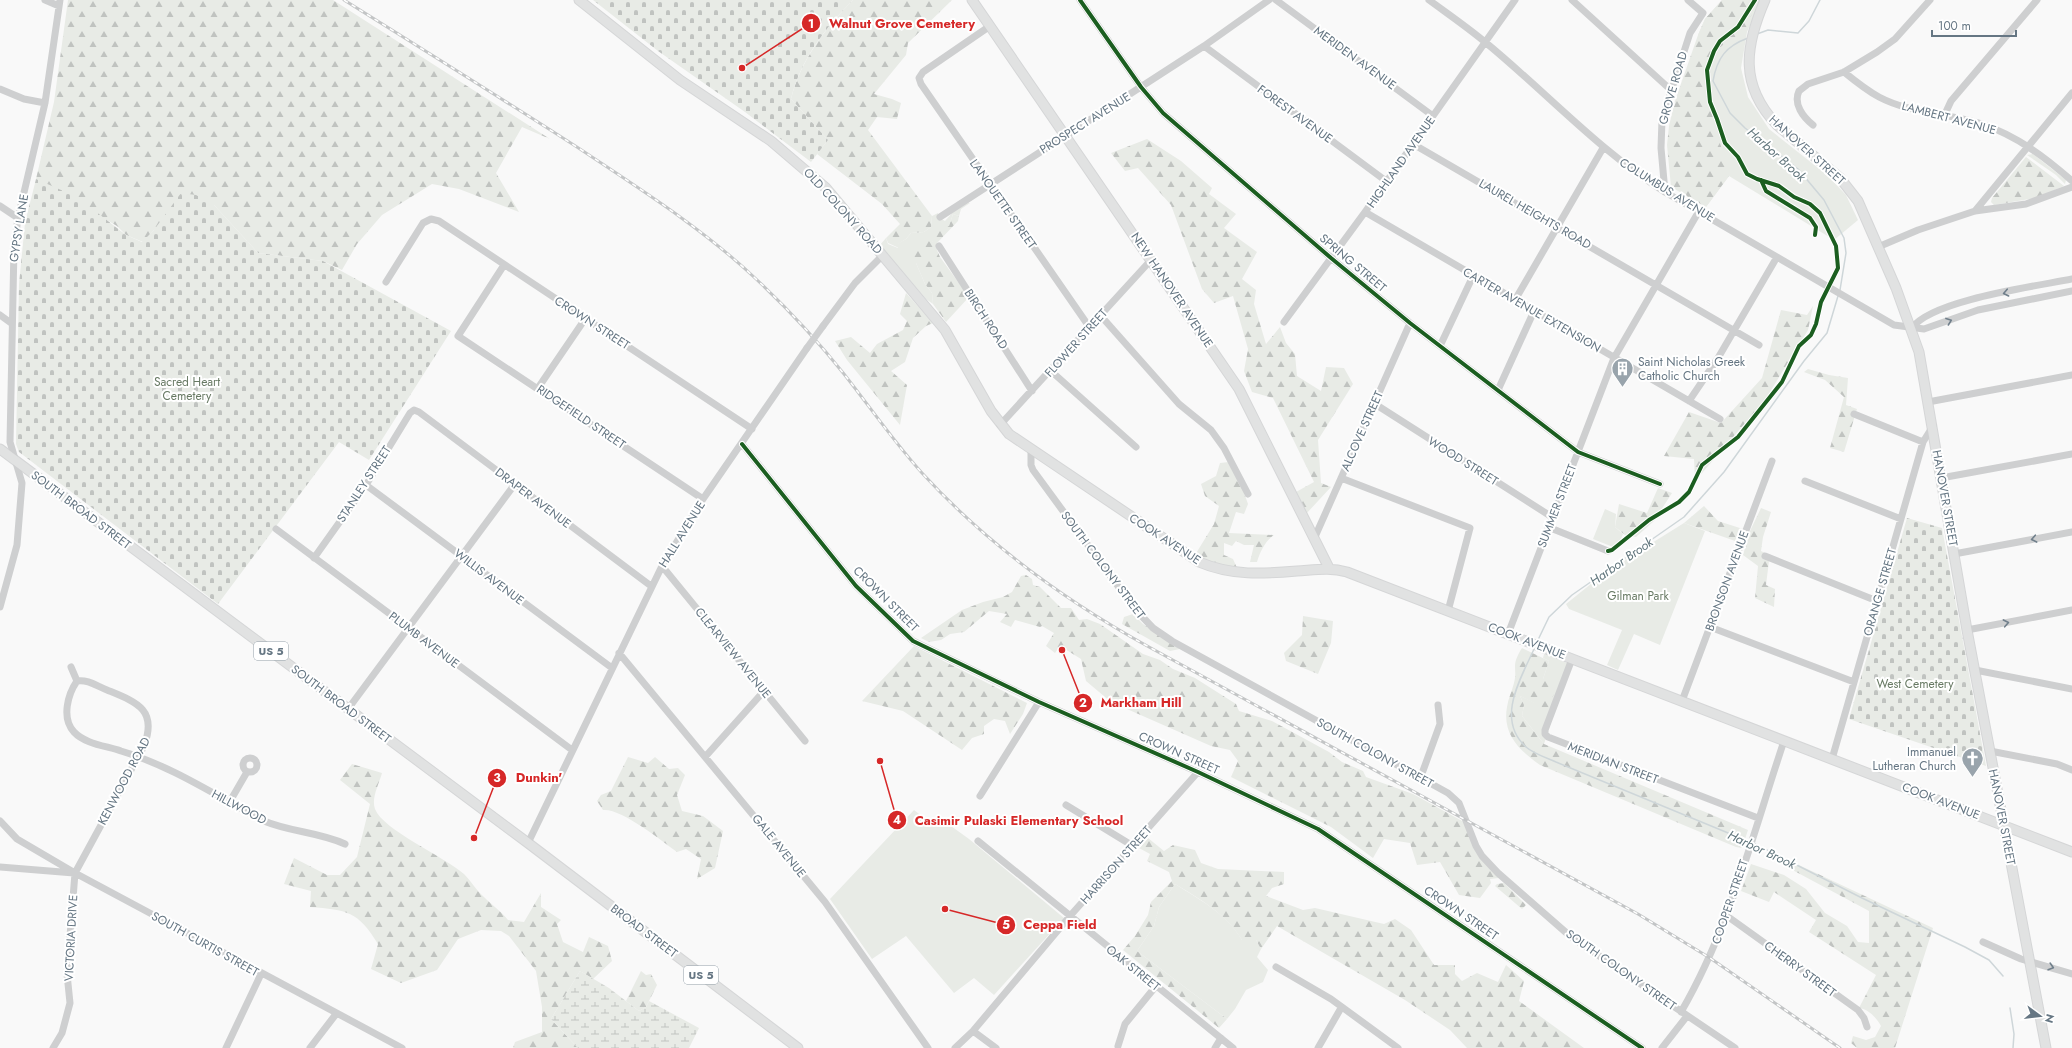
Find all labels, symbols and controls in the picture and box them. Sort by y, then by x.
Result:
callout: Walnut Grove Cemetery [801,11,983,36]
scale bar [1932,12,2016,38]
text: Walnut Grove Cemetery [829,14,975,33]
text: 1 [808,15,814,33]
text: 100 m [1938,17,1971,35]
street label: MERIDEN AVENUE [1310,22,1400,94]
street label: GROVE ROAD [1654,49,1692,127]
street label: FOREST AVENUE [1254,80,1336,148]
street label: PROSPECT AVENUE [1036,88,1134,158]
street label: LAMBERT AVENUE [1900,97,1998,139]
street label: HANOVER STREET [1765,111,1850,190]
street label: HIGHLAND AVENUE [1362,112,1440,212]
water label: Harbor Brook [1743,123,1811,186]
street label: COLUMBUS AVENUE [1616,153,1718,227]
street label: LANOUETTE STREET [965,155,1041,253]
street label: OLD COLONY ROAD [799,164,887,258]
street label: LAUREL HEIGHTS ROAD [1475,174,1595,254]
street label: GYPSY LANE [5,193,33,263]
street label: NEW HANOVER AVENUE [1127,229,1217,351]
street label: SPRING STREET [1316,230,1391,297]
street label: CARTER AVENUE EXTENSION [1460,263,1604,357]
street label: BIRCH ROAD [960,285,1012,353]
one-way arrow [2003,288,2010,296]
street label: CROWN STREET [551,292,634,354]
street label: FLOWER STREET [1040,304,1112,381]
one-way arrow [1945,317,1952,325]
place label: Saint Nicholas Greek Catholic Church [1638,353,1746,385]
building icon: Saint Nicholas Greek Catholic Church [1609,356,1635,389]
park label: Sacred Heart Cemetery [154,373,220,405]
street label: RIDGEFIELD STREET [533,380,630,454]
street label: ALCOVE STREET [1336,388,1388,474]
street label: WOOD STREET [1424,432,1502,490]
street label: STANLEY STREET [332,442,396,526]
street label: HANOVER STREET [1928,448,1962,548]
street label: SUMMER STREET [1533,461,1581,550]
street label: DRAPER AVENUE [491,463,575,533]
street label: SOUTH BROAD STREET [27,466,135,554]
street label: HALL AVENUE [654,497,710,571]
street label: SOUTH COLONY STREET [1056,507,1150,623]
street label: COOK AVENUE [1126,509,1204,569]
street label: BRONSON AVENUE [1700,528,1754,634]
water label: Harbor Brook [1586,532,1657,590]
one-way arrow [2031,534,2037,543]
street label: WILLIS AVENUE [450,545,528,609]
street label: ORANGE STREET [1859,546,1901,638]
street label: CROWN STREET [849,562,923,636]
park label: Gilman Park [1607,587,1670,605]
street label: CLEARVIEW AVENUE [691,604,775,702]
street label: PLUMB AVENUE [385,607,463,673]
street label: COOK AVENUE [1485,618,1569,664]
one-way arrow [2003,619,2009,628]
road number: US 5 [254,642,288,660]
street label: SOUTH BROAD STREET [287,660,395,748]
park label: West Cemetery [1876,675,1954,693]
callout: Markham Hill [1073,690,1190,715]
text: Markham Hill [1100,693,1182,712]
text: 2 [1079,694,1087,712]
street label: SOUTH COLONY STREET [1313,713,1437,793]
street label: CROWN STREET [1136,727,1223,779]
street label: KENWOOD ROAD [93,734,155,828]
street label: MERIDIAN STREET [1565,737,1661,789]
place label: Immanuel Lutheran Church [1873,743,1956,775]
church icon: Immanuel Lutheran Church [1959,746,1985,779]
callout: Dunkin' [487,765,570,790]
street label: HANOVER STREET [1984,767,2020,867]
text: Dunkin' [516,768,562,787]
text: 3 [493,769,501,787]
street label: COOK AVENUE [1899,778,1983,824]
street label: HILLWOOD [208,785,270,829]
callout: Casimir Pulaski Elementary School [887,808,1132,833]
street label: GALE AVENUE [748,810,810,882]
text: 4 [893,811,901,829]
text: Casimir Pulaski Elementary School [915,811,1123,830]
street label: HARRISON STREET [1076,822,1156,908]
water label: Harbor Brook [1725,825,1799,874]
street label: COOPER STREET [1707,857,1753,947]
street label: CROWN STREET [1420,881,1502,945]
street label: VICTORIA DRIVE [60,894,82,982]
street label: BROAD STREET [607,900,682,962]
street label: SOUTH CURTIS STREET [148,907,262,981]
callout: Ceppa Field [996,912,1105,937]
text: Ceppa Field [1023,915,1097,934]
text: 5 [1002,916,1010,934]
street label: SOUTH COLONY STREET [1562,925,1680,1015]
street label: CHERRY STREET [1760,937,1840,1001]
street label: OAK STREET [1102,941,1164,996]
one-way arrow [2047,962,2054,971]
road number: US 5 [684,966,718,984]
north arrow [2020,996,2060,1036]
text: N [2041,1012,2059,1025]

